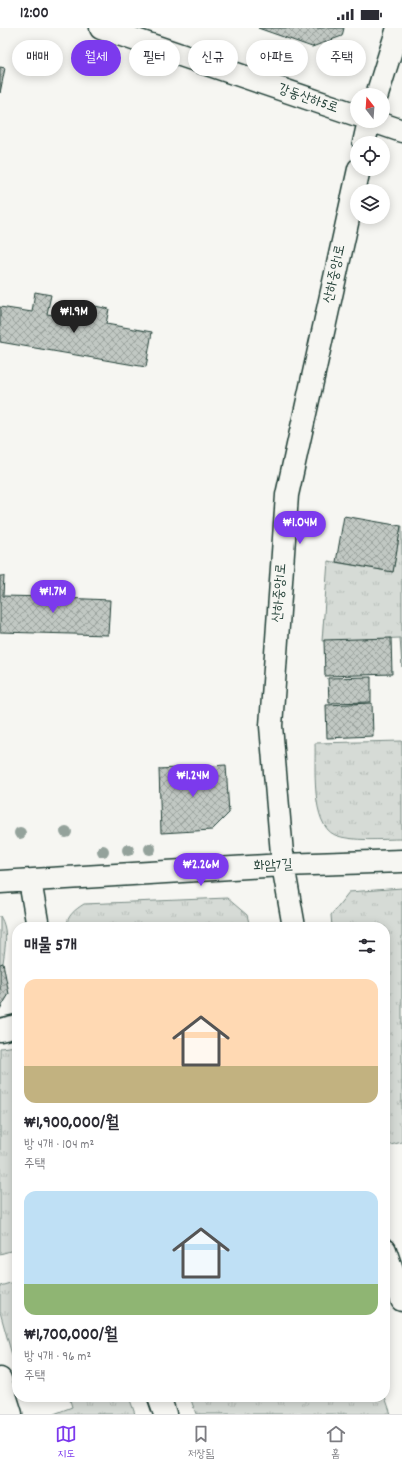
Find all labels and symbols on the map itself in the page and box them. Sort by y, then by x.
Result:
street label: 강동산하5로 [275,79,341,119]
north arrow [350,88,390,128]
street label: 산하중앙1로 [319,243,351,305]
pin: ₩1.9M [46,300,102,334]
pin: ₩1.04M [267,511,333,545]
street label: 산하중앙1로 [268,563,292,623]
pin: ₩1.7M [25,580,81,614]
pin: ₩1.24M [160,764,226,798]
pin: ₩2.26M [168,853,234,887]
street label: 화암7길 [253,855,294,877]

